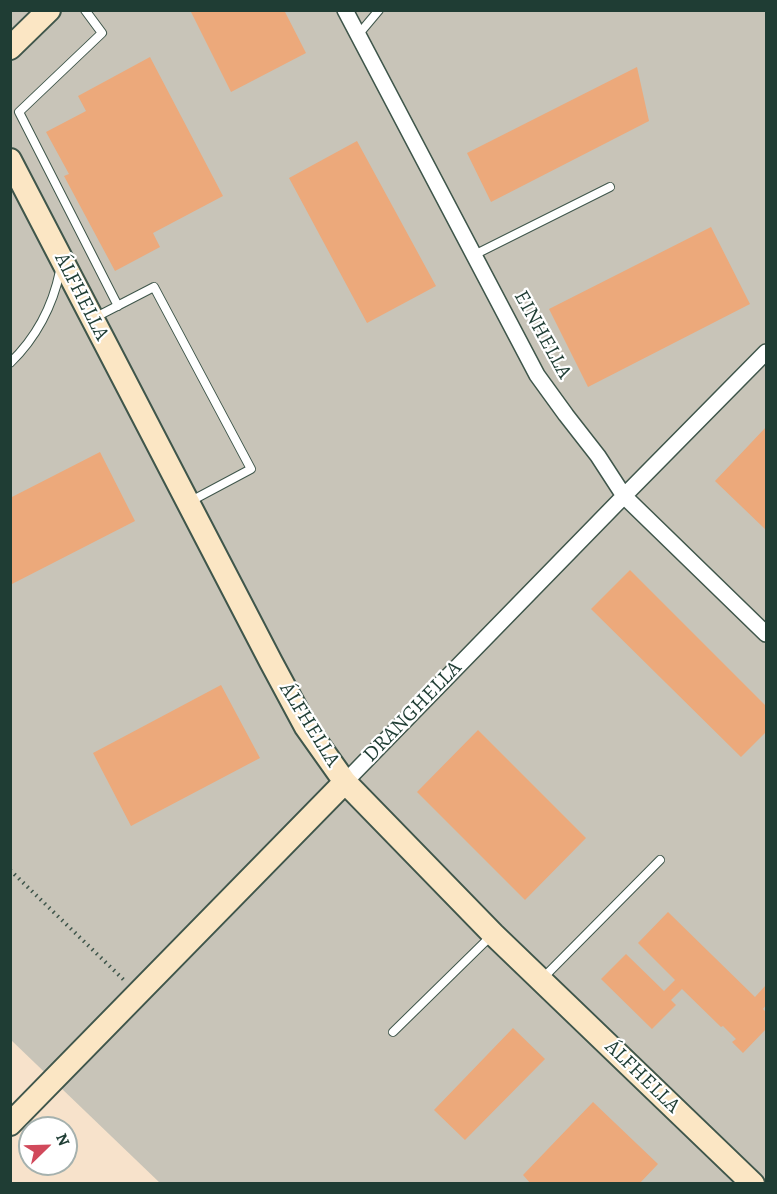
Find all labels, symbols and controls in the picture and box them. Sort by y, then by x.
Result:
street label: ÁLFHELLA [48,249,114,345]
street label: EINHELLA [507,286,577,384]
street label: DRANGHELLA [358,656,468,768]
street label: ÁLFHELLA [273,678,345,772]
street label: ÁLFHELLA [599,1035,685,1119]
north arrow [18,1116,78,1176]
text: N [50,1130,75,1149]

